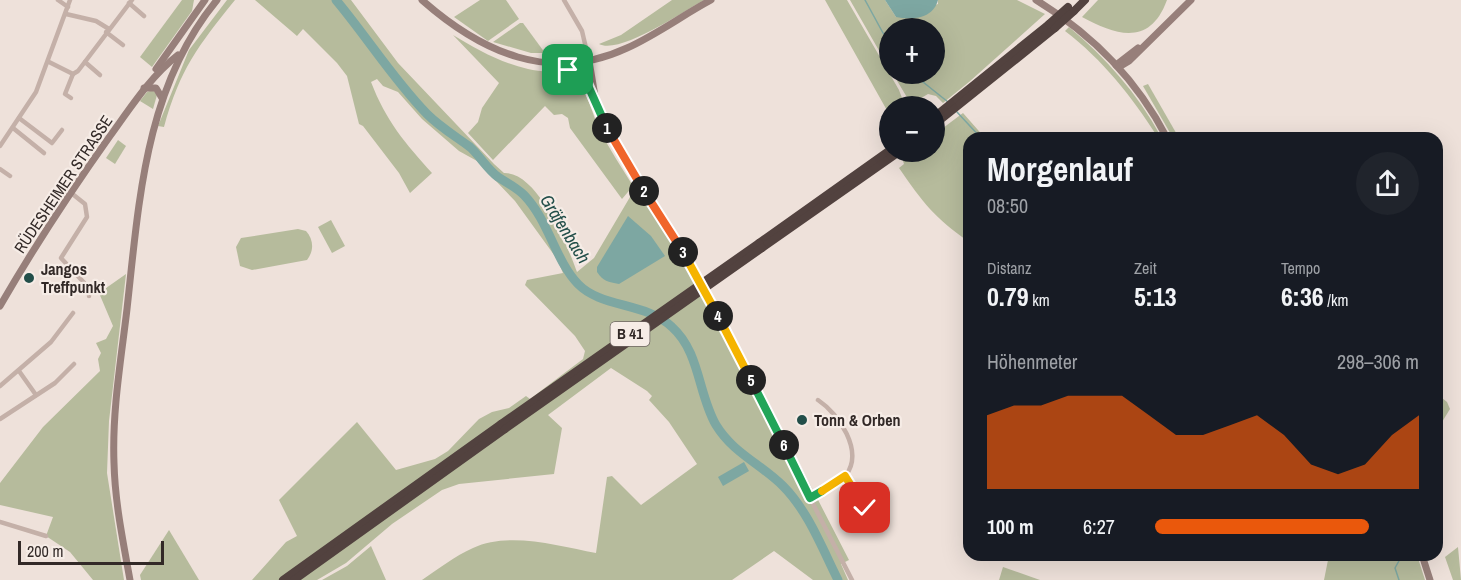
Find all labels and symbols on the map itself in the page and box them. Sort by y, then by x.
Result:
pin [542,44,593,95]
street label: RÜDESHEIMER STRASSE [9,111,117,257]
pin: 1 [592,113,622,143]
pin: 2 [629,176,659,206]
water label: Gräfenbach [534,189,596,268]
pin: 3 [668,237,698,267]
place label: Jangos Treffpunkt [41,258,106,298]
marker: Jangos Treffpunkt [22,271,36,285]
pin: 4 [703,301,733,331]
road number: B 41 [610,322,650,346]
pin: 5 [736,365,766,395]
place label: Tonn & Orben [814,409,901,431]
marker: Tonn & Orben [795,413,809,427]
pin: 6 [769,430,799,460]
pin [839,482,890,533]
scale bar [18,538,164,566]

